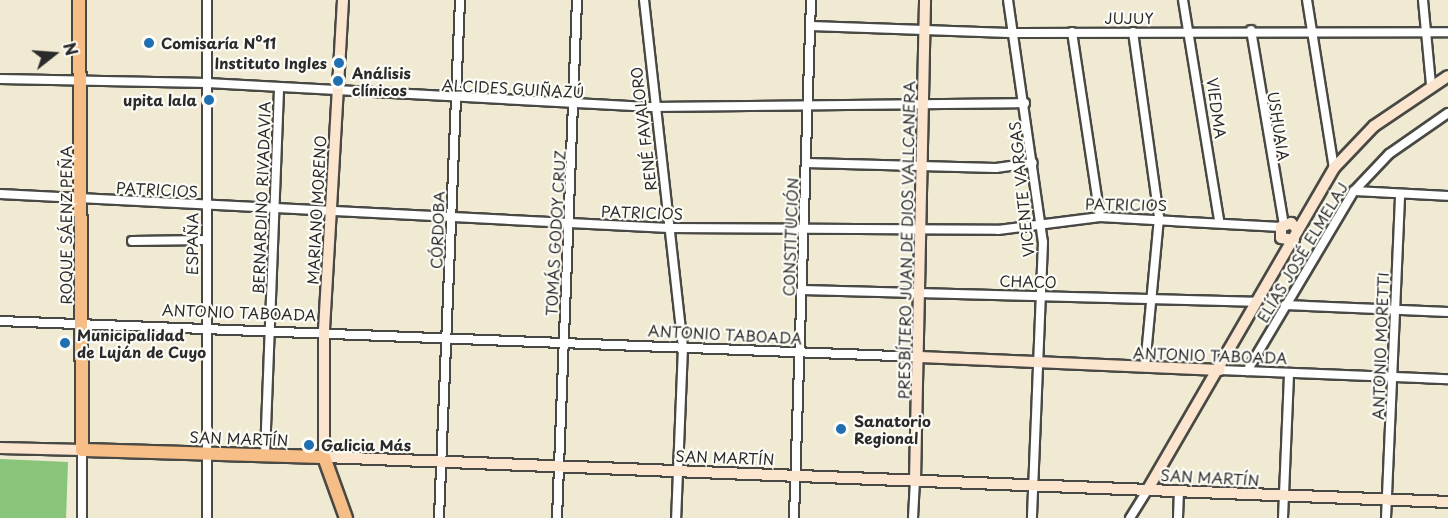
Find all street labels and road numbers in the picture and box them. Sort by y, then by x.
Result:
street label: JUJUY [1104,9,1154,27]
street label: RENÉ FAVALORO [626,65,660,193]
street label: ALCIDES GUIÑAZÚ [441,75,585,101]
street label: VIEDMA [1204,76,1230,140]
street label: PRESBÍTERO JUAN DE DIOS VALLCANERA [894,79,918,401]
street label: USHUAIA [1265,90,1293,162]
street label: BERNARDINO RIVADAVIA [249,101,273,295]
street label: VICENTE VARGAS [1005,120,1037,258]
street label: MARIANO MORENO [303,135,329,285]
street label: ROQUE SÁENZ PEÑA [57,146,75,304]
street label: TOMÁS GODOY CRUZ [542,150,568,316]
street label: CONSTITUCIÓN [779,177,801,297]
street label: PATRICIOS [116,178,198,200]
street label: ELÍAS JOSÉ ELMELAJ [1253,178,1351,326]
street label: CÓRDOBA [427,191,447,269]
street label: PATRICIOS [1085,194,1167,214]
street label: PATRICIOS [601,202,683,222]
street label: ESPAÑA [183,213,201,275]
street label: ANTONIO MORETTI [1368,271,1392,421]
street label: CHACO [999,272,1057,290]
street label: ANTONIO TABOADA [161,300,317,324]
street label: ANTONIO TABOADA [647,321,803,347]
street label: ANTONIO TABOADA [1132,343,1288,367]
street label: SAN MARTÍN [190,427,288,449]
street label: SAN MARTÍN [676,446,774,468]
street label: SAN MARTÍN [1161,465,1259,489]

